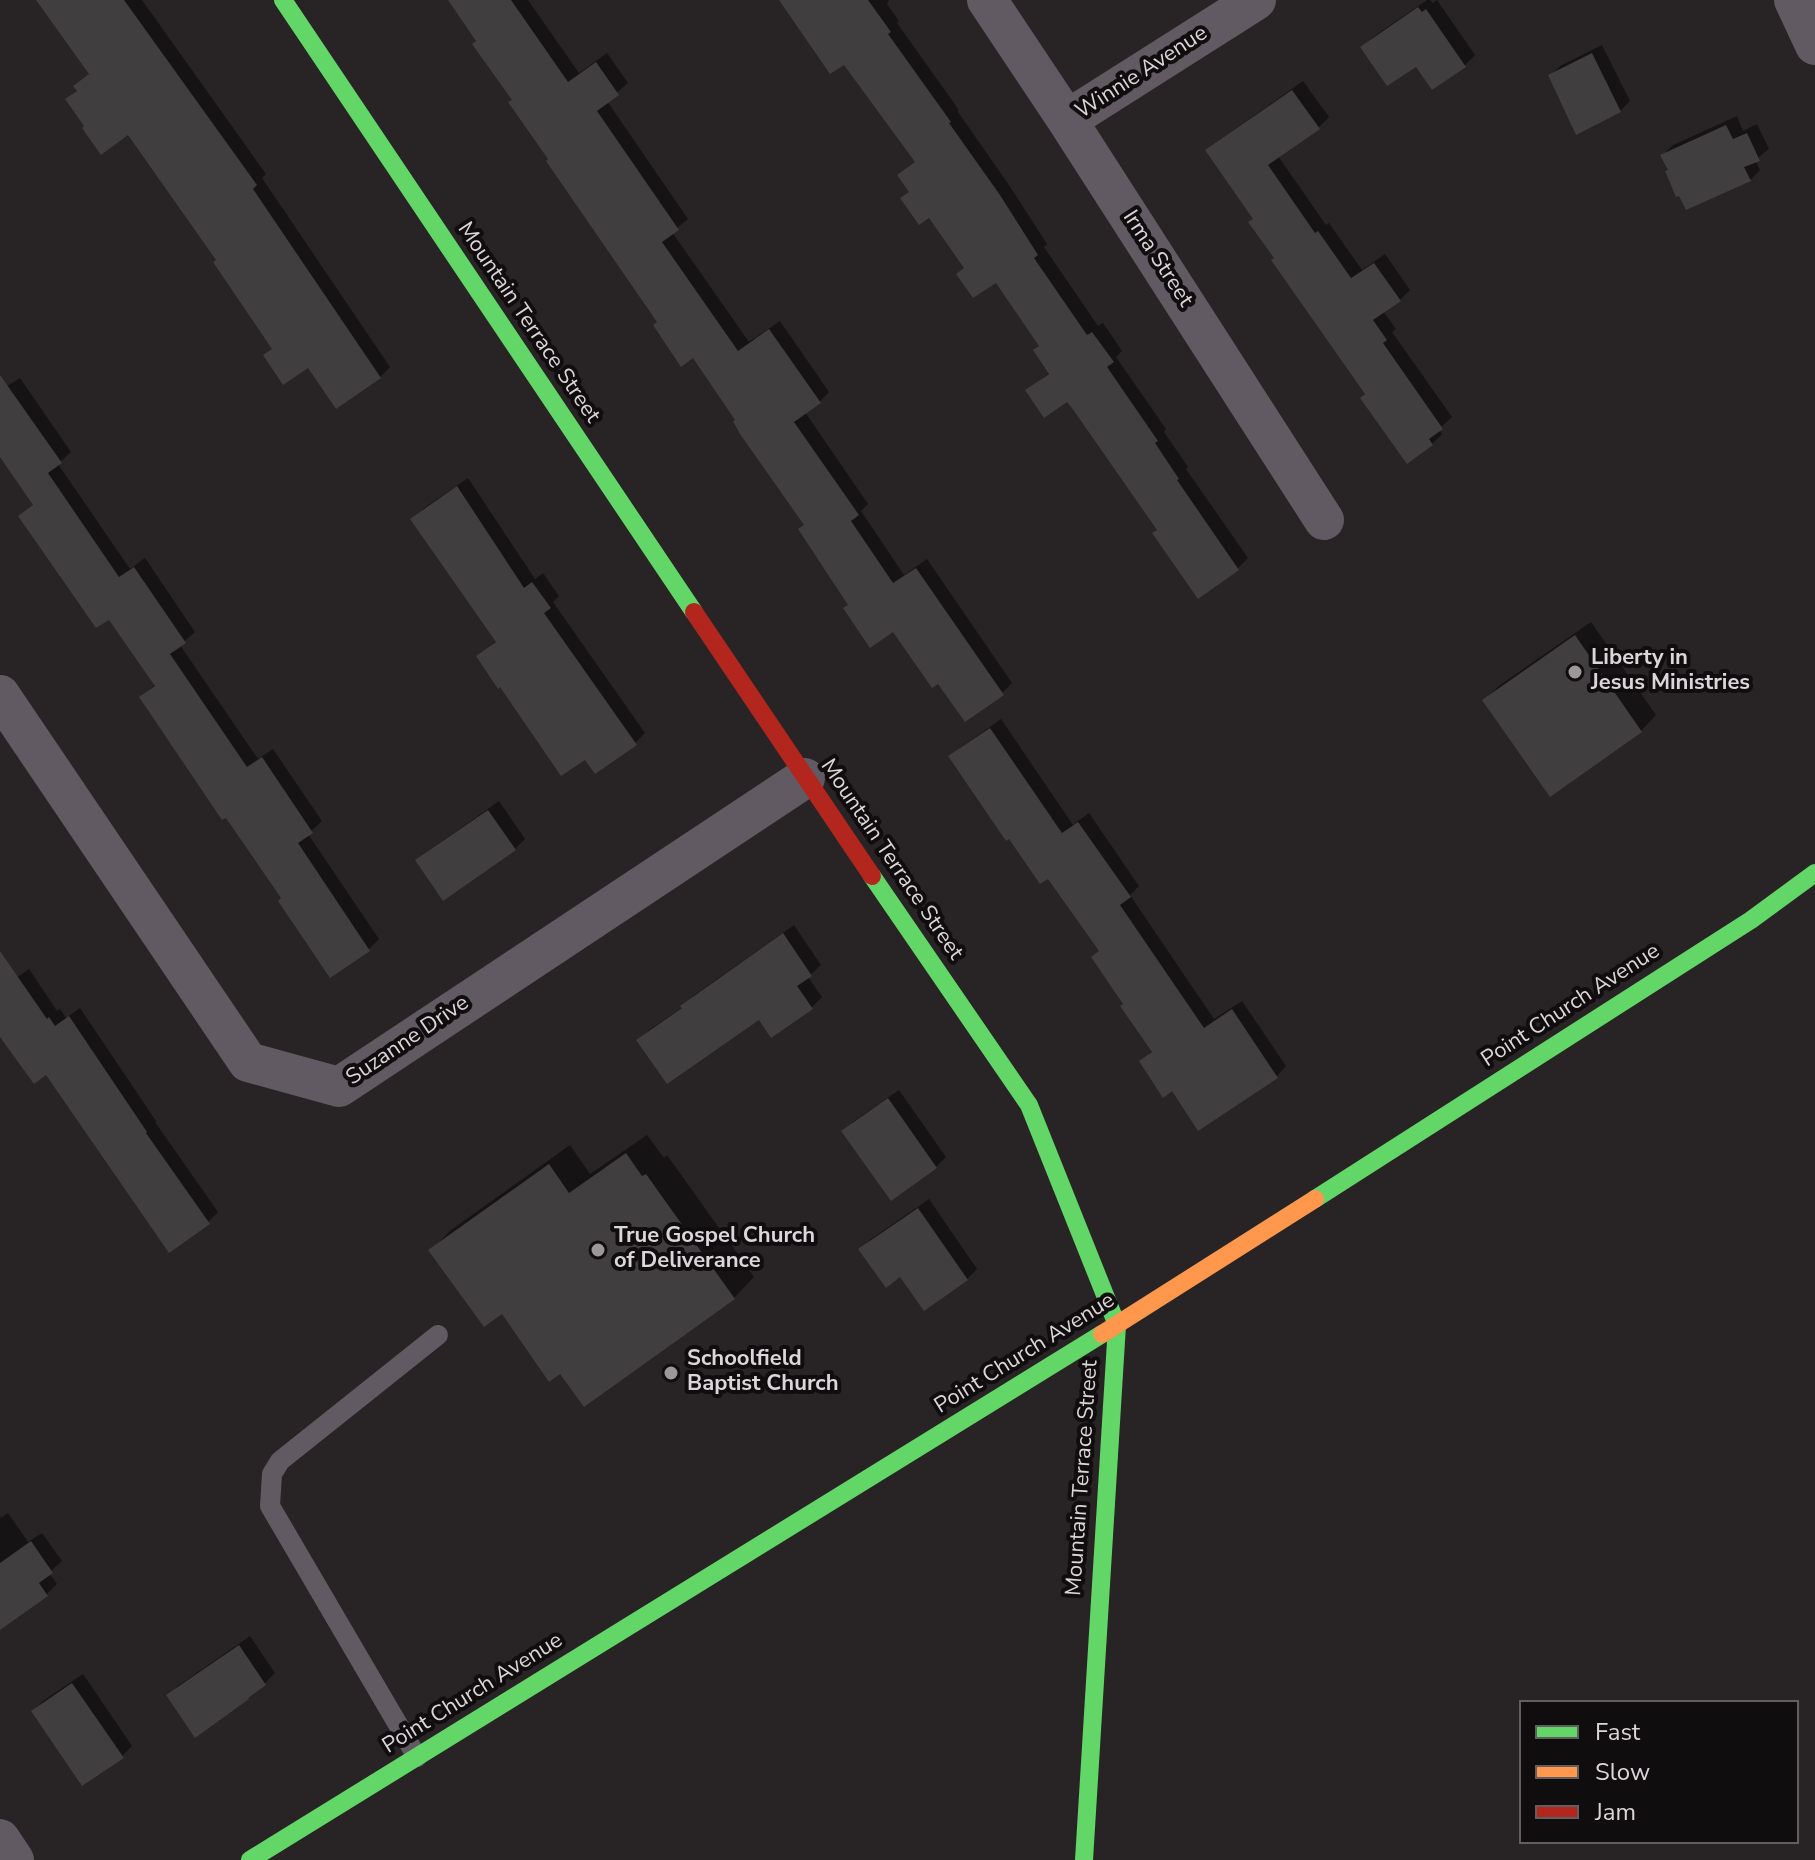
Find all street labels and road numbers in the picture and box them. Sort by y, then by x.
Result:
street label: Winnie Avenue [1071,21,1213,125]
street label: Irma Street [1116,206,1198,312]
street label: Mountain Terrace Street [451,218,605,428]
street label: Mountain Terrace Street [814,755,968,965]
street label: Point Church Avenue [1477,939,1665,1073]
street label: Suzanne Drive [342,990,474,1092]
street label: Point Church Avenue [930,1288,1120,1420]
street label: Mountain Terrace Street [1062,1359,1104,1597]
street label: Point Church Avenue [378,1628,568,1760]

